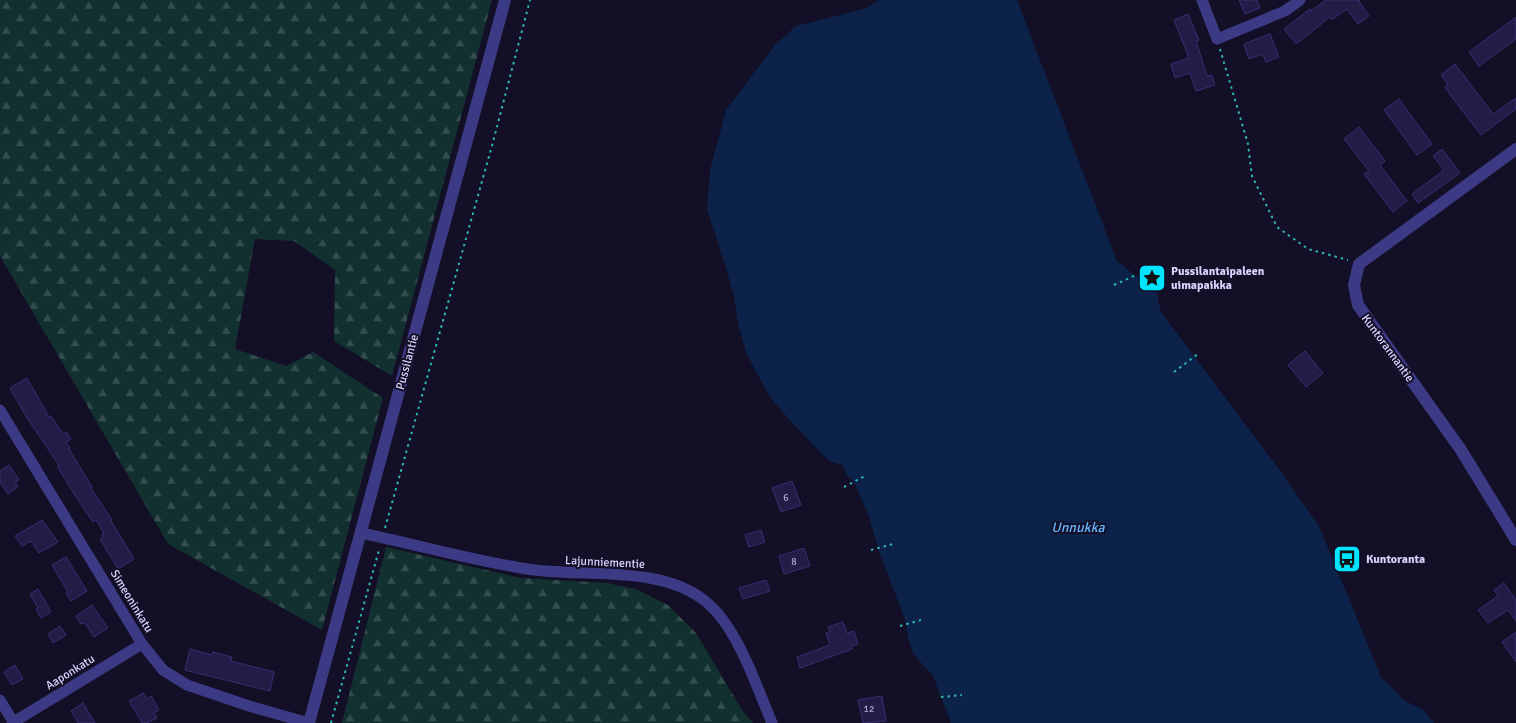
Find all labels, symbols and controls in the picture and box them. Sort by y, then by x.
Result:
place icon: Pussilantaipaleen uimapaikka [1137,263,1167,293]
place label: Pussilantaipaleen uimapaikka [1171,264,1265,293]
street label: Kuntorannantie [1358,311,1417,385]
street label: Pussilantie [393,333,422,391]
house number: 6 [783,492,789,504]
water label: Unnukka [1051,519,1106,536]
bus stop icon: Kuntoranta [1332,544,1362,574]
place label: Kuntoranta [1366,552,1425,567]
street label: Lajunniementie [565,553,645,572]
house number: 8 [791,556,797,568]
street label: Simeoninkatu [107,567,156,635]
street label: Aaponkatu [43,651,98,693]
house number: 12 [864,703,874,715]

